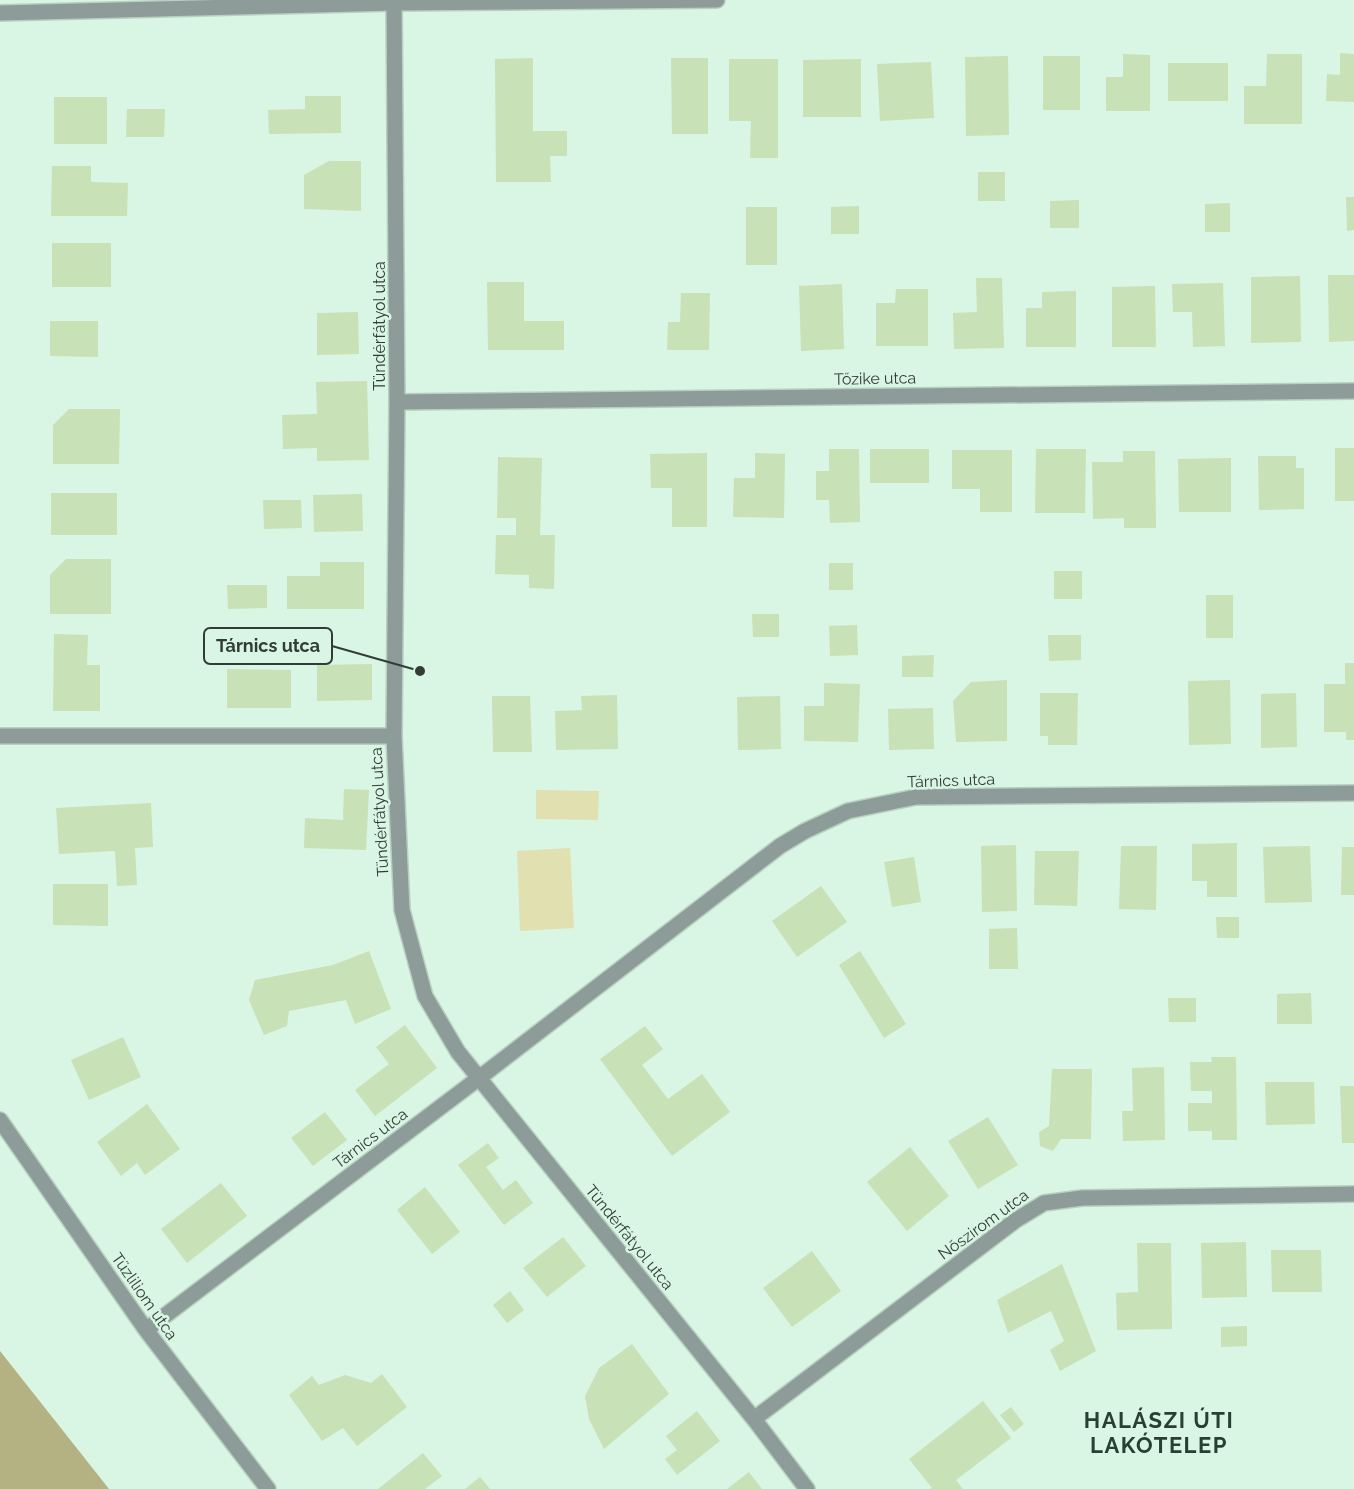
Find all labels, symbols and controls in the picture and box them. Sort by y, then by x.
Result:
street label: Tündérfátyol utca [370,261,389,391]
street label: Tőzike utca [834,368,916,389]
callout: Tárnics utca [204,628,332,664]
text: Tárnics utca [216,635,320,656]
street label: Tündérfátyol utca [367,747,392,877]
street label: Tárnics utca [907,769,995,792]
street label: Tárnics utca [329,1104,411,1172]
street label: Tündérfátyol utca [581,1181,678,1294]
street label: Nőszirom utca [935,1185,1032,1263]
street label: Tűzliliom utca [108,1249,182,1344]
district label: HALÁSZI ÚTI LAKÓTELEP [1084,1407,1234,1458]

